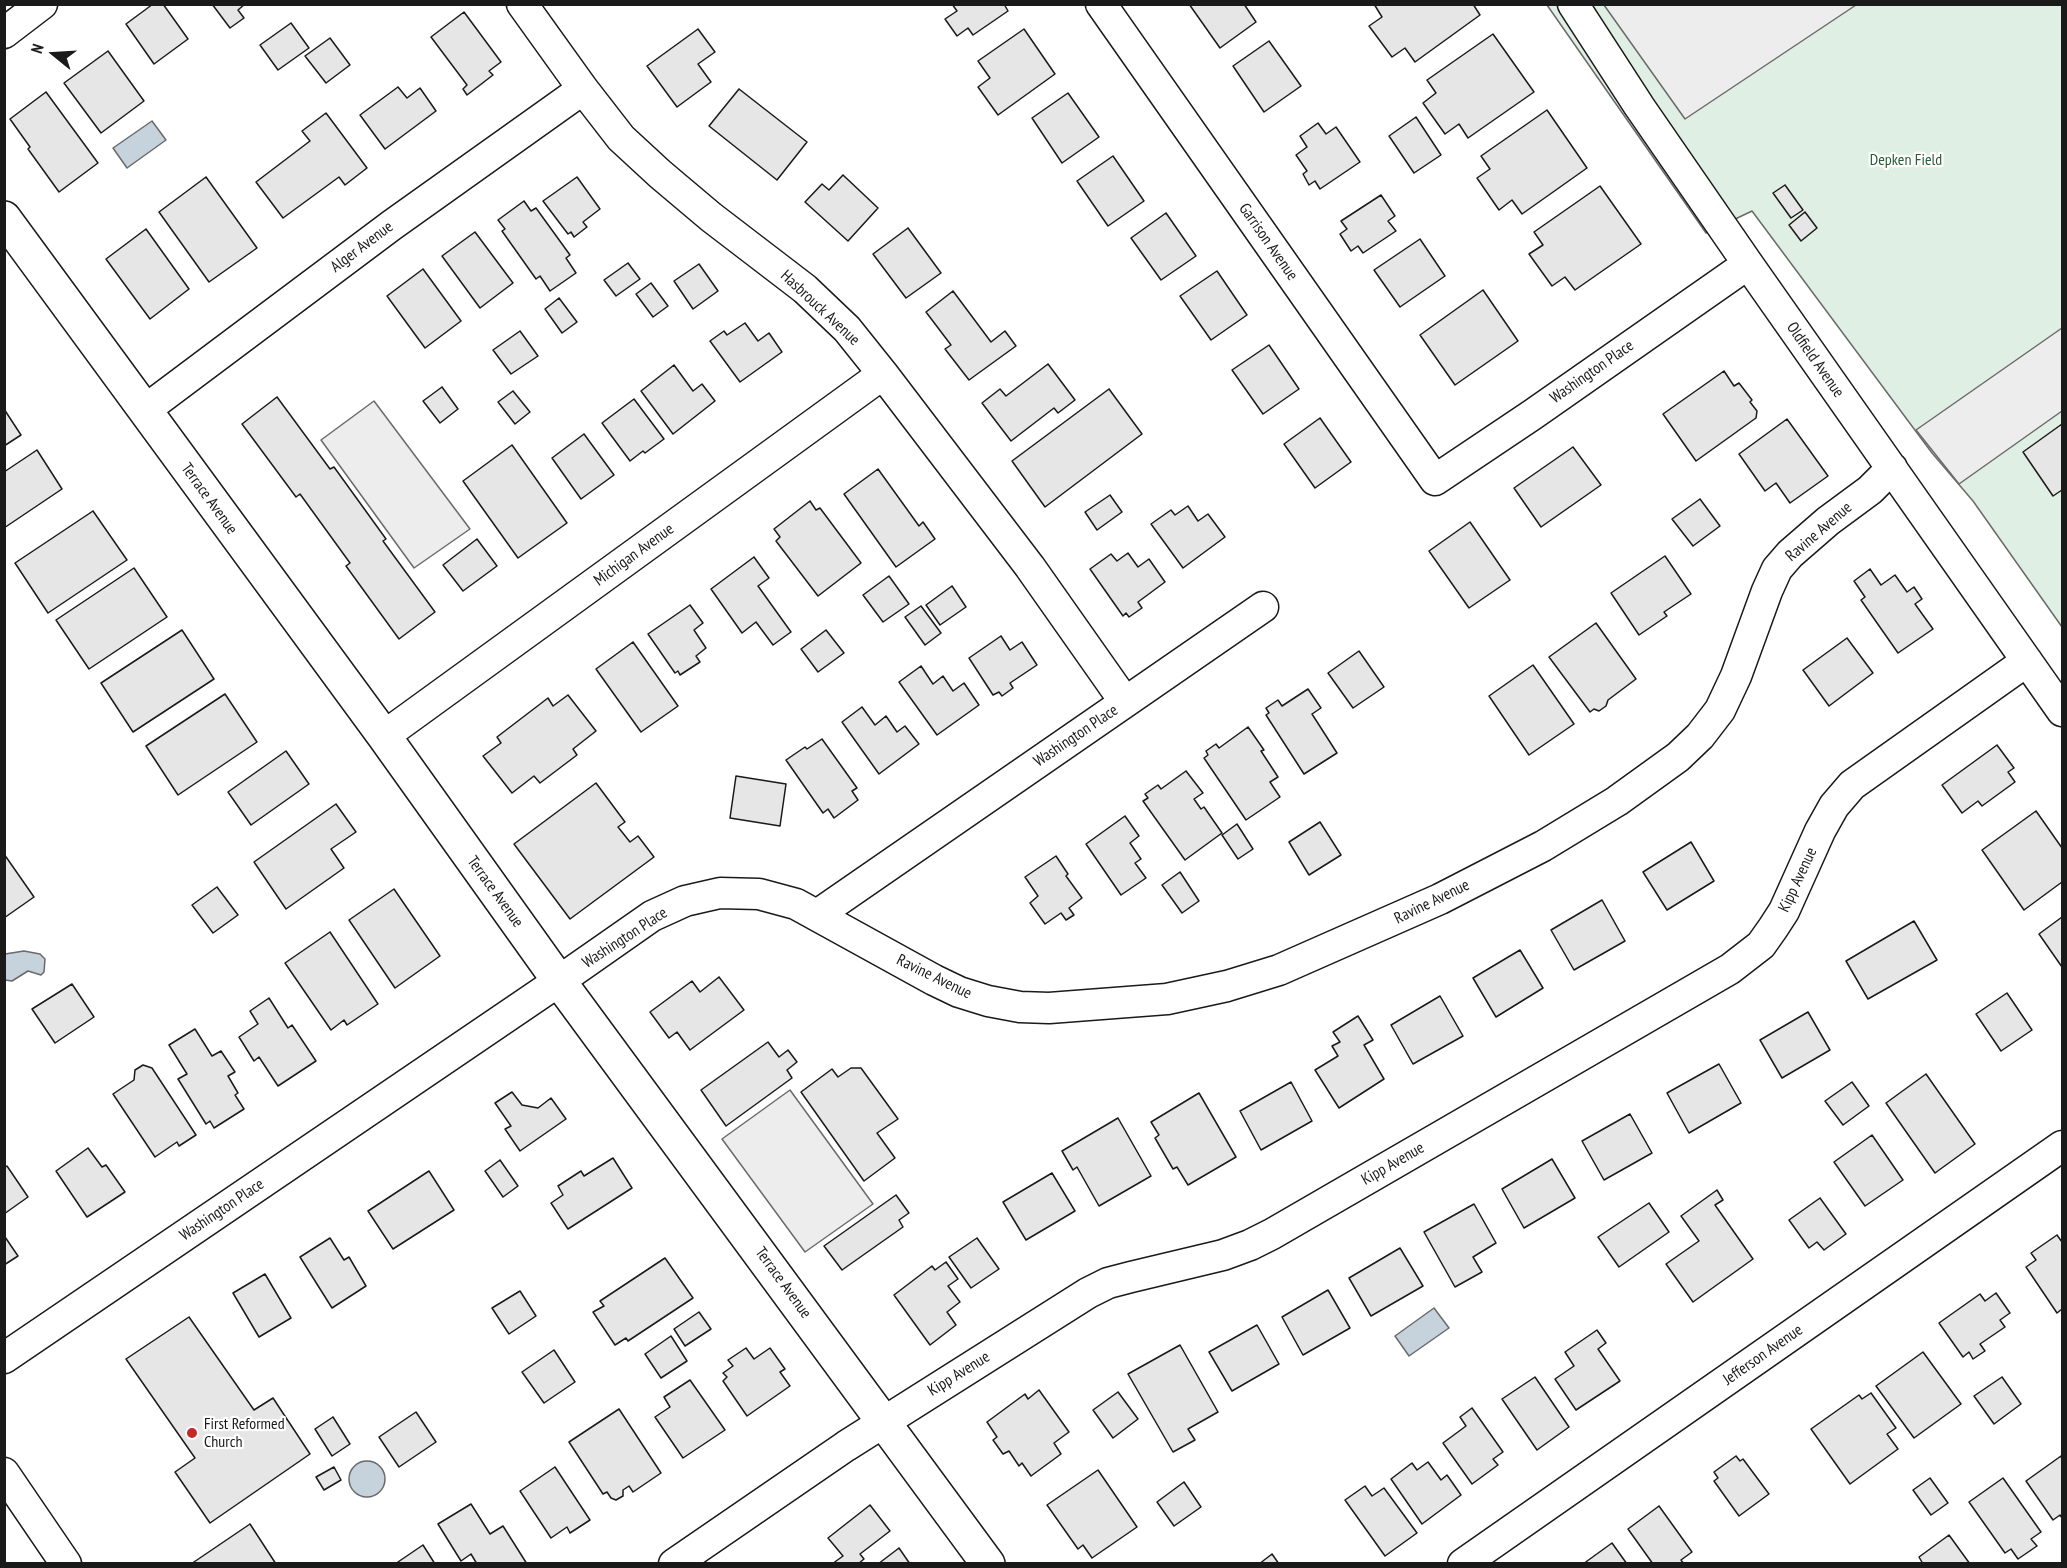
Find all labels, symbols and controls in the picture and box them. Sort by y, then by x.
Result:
north arrow [24,24,84,84]
text: N [26,41,48,56]
park label: Depken Field [1870,150,1942,170]
street label: Garrison Avenue [1234,200,1302,284]
street label: Alger Avenue [327,217,397,277]
street label: Hasbrouck Avenue [776,266,864,350]
street label: Oldfield Avenue [1782,319,1848,401]
street label: Washington Place [1547,336,1637,408]
street label: Terrace Avenue [177,460,241,538]
street label: Ravine Avenue [1782,498,1856,566]
street label: Michigan Avenue [590,520,678,590]
street label: Washington Place [1030,701,1122,771]
street label: Kipp Avenue [1775,845,1821,915]
street label: Terrace Avenue [463,853,527,931]
street label: Ravine Avenue [1391,876,1473,928]
street label: Washington Place [579,903,671,973]
street label: Ravine Avenue [893,951,975,1003]
street label: Kipp Avenue [1358,1138,1428,1190]
street label: Washington Place [176,1175,268,1245]
street label: Terrace Avenue [751,1244,815,1322]
street label: Jefferson Avenue [1720,1321,1806,1389]
street label: Kipp Avenue [925,1348,993,1400]
place label: First Reformed Church [204,1414,285,1452]
marker: First Reformed Church [185,1426,199,1440]

